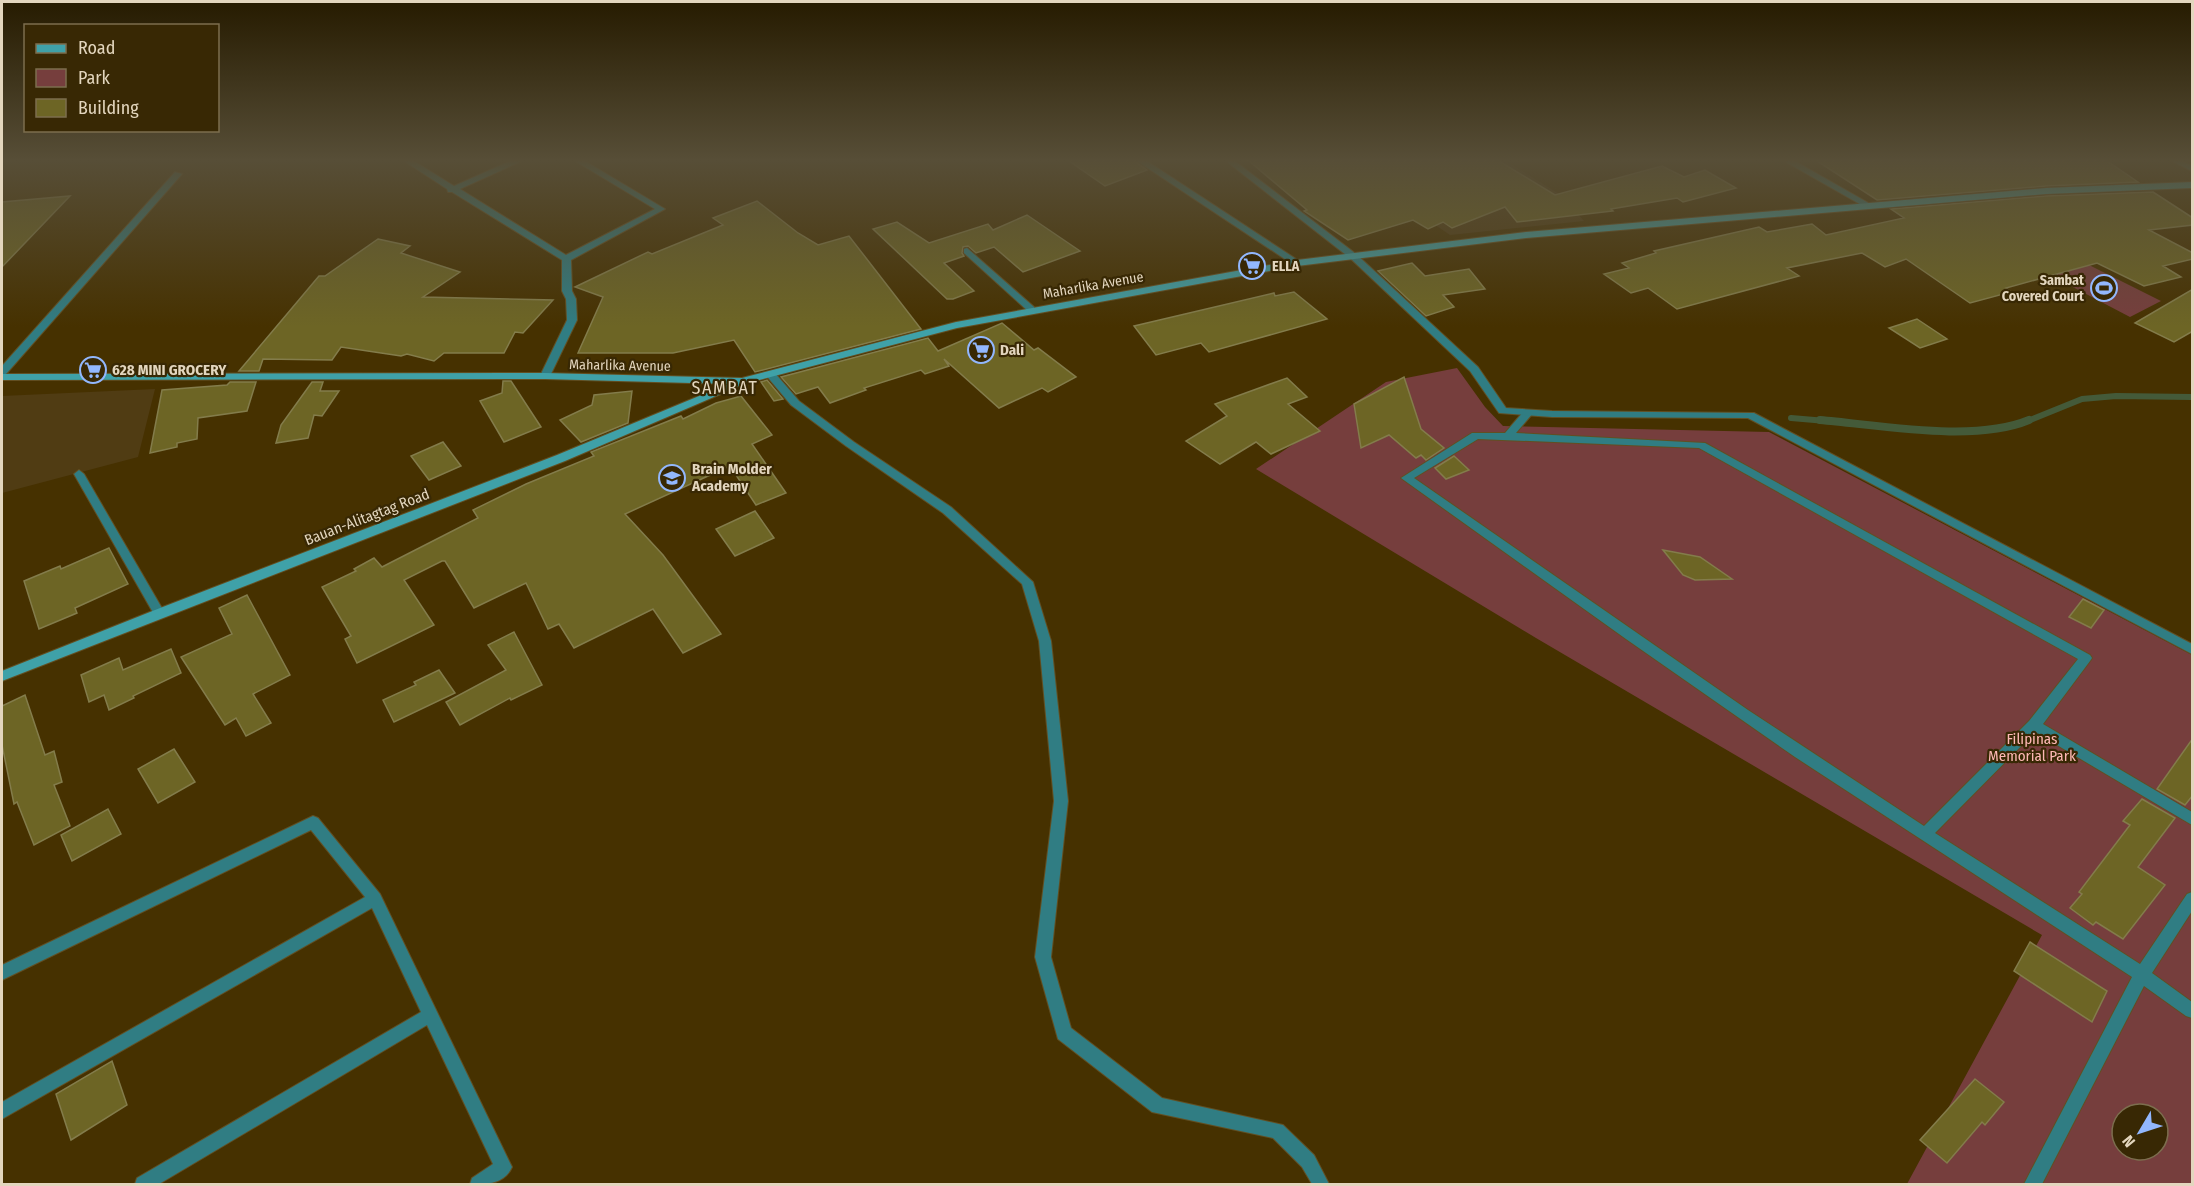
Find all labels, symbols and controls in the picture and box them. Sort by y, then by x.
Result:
legend [24,24,219,132]
text: Road [78,37,115,59]
text: Park [78,67,111,89]
text: Building [78,97,139,119]
supermarket icon: ELLA [1237,251,1267,281]
place label: ELLA [1272,258,1300,275]
street label: Maharlika Avenue [1042,268,1145,303]
place label: Sambat Covered Court [2002,272,2085,305]
sports icon: Sambat Covered Court [2089,273,2119,303]
supermarket icon: Dali [966,335,996,365]
place label: Dali [1000,341,1024,359]
supermarket icon: 628 MINI GROCERY [78,355,108,385]
street label: Maharlika Avenue [569,356,671,375]
place label: 628 MINI GROCERY [112,361,227,379]
district label: SAMBAT [692,377,758,399]
place label: Brain Molder Academy [691,460,772,495]
school or university icon: Brain Molder Academy [657,463,687,493]
street label: Bauan-Alitagtag Road [302,485,432,549]
park label: Filipinas Memorial Park [1988,730,2076,765]
north arrow [2110,1102,2170,1162]
text: N [2118,1131,2139,1151]

